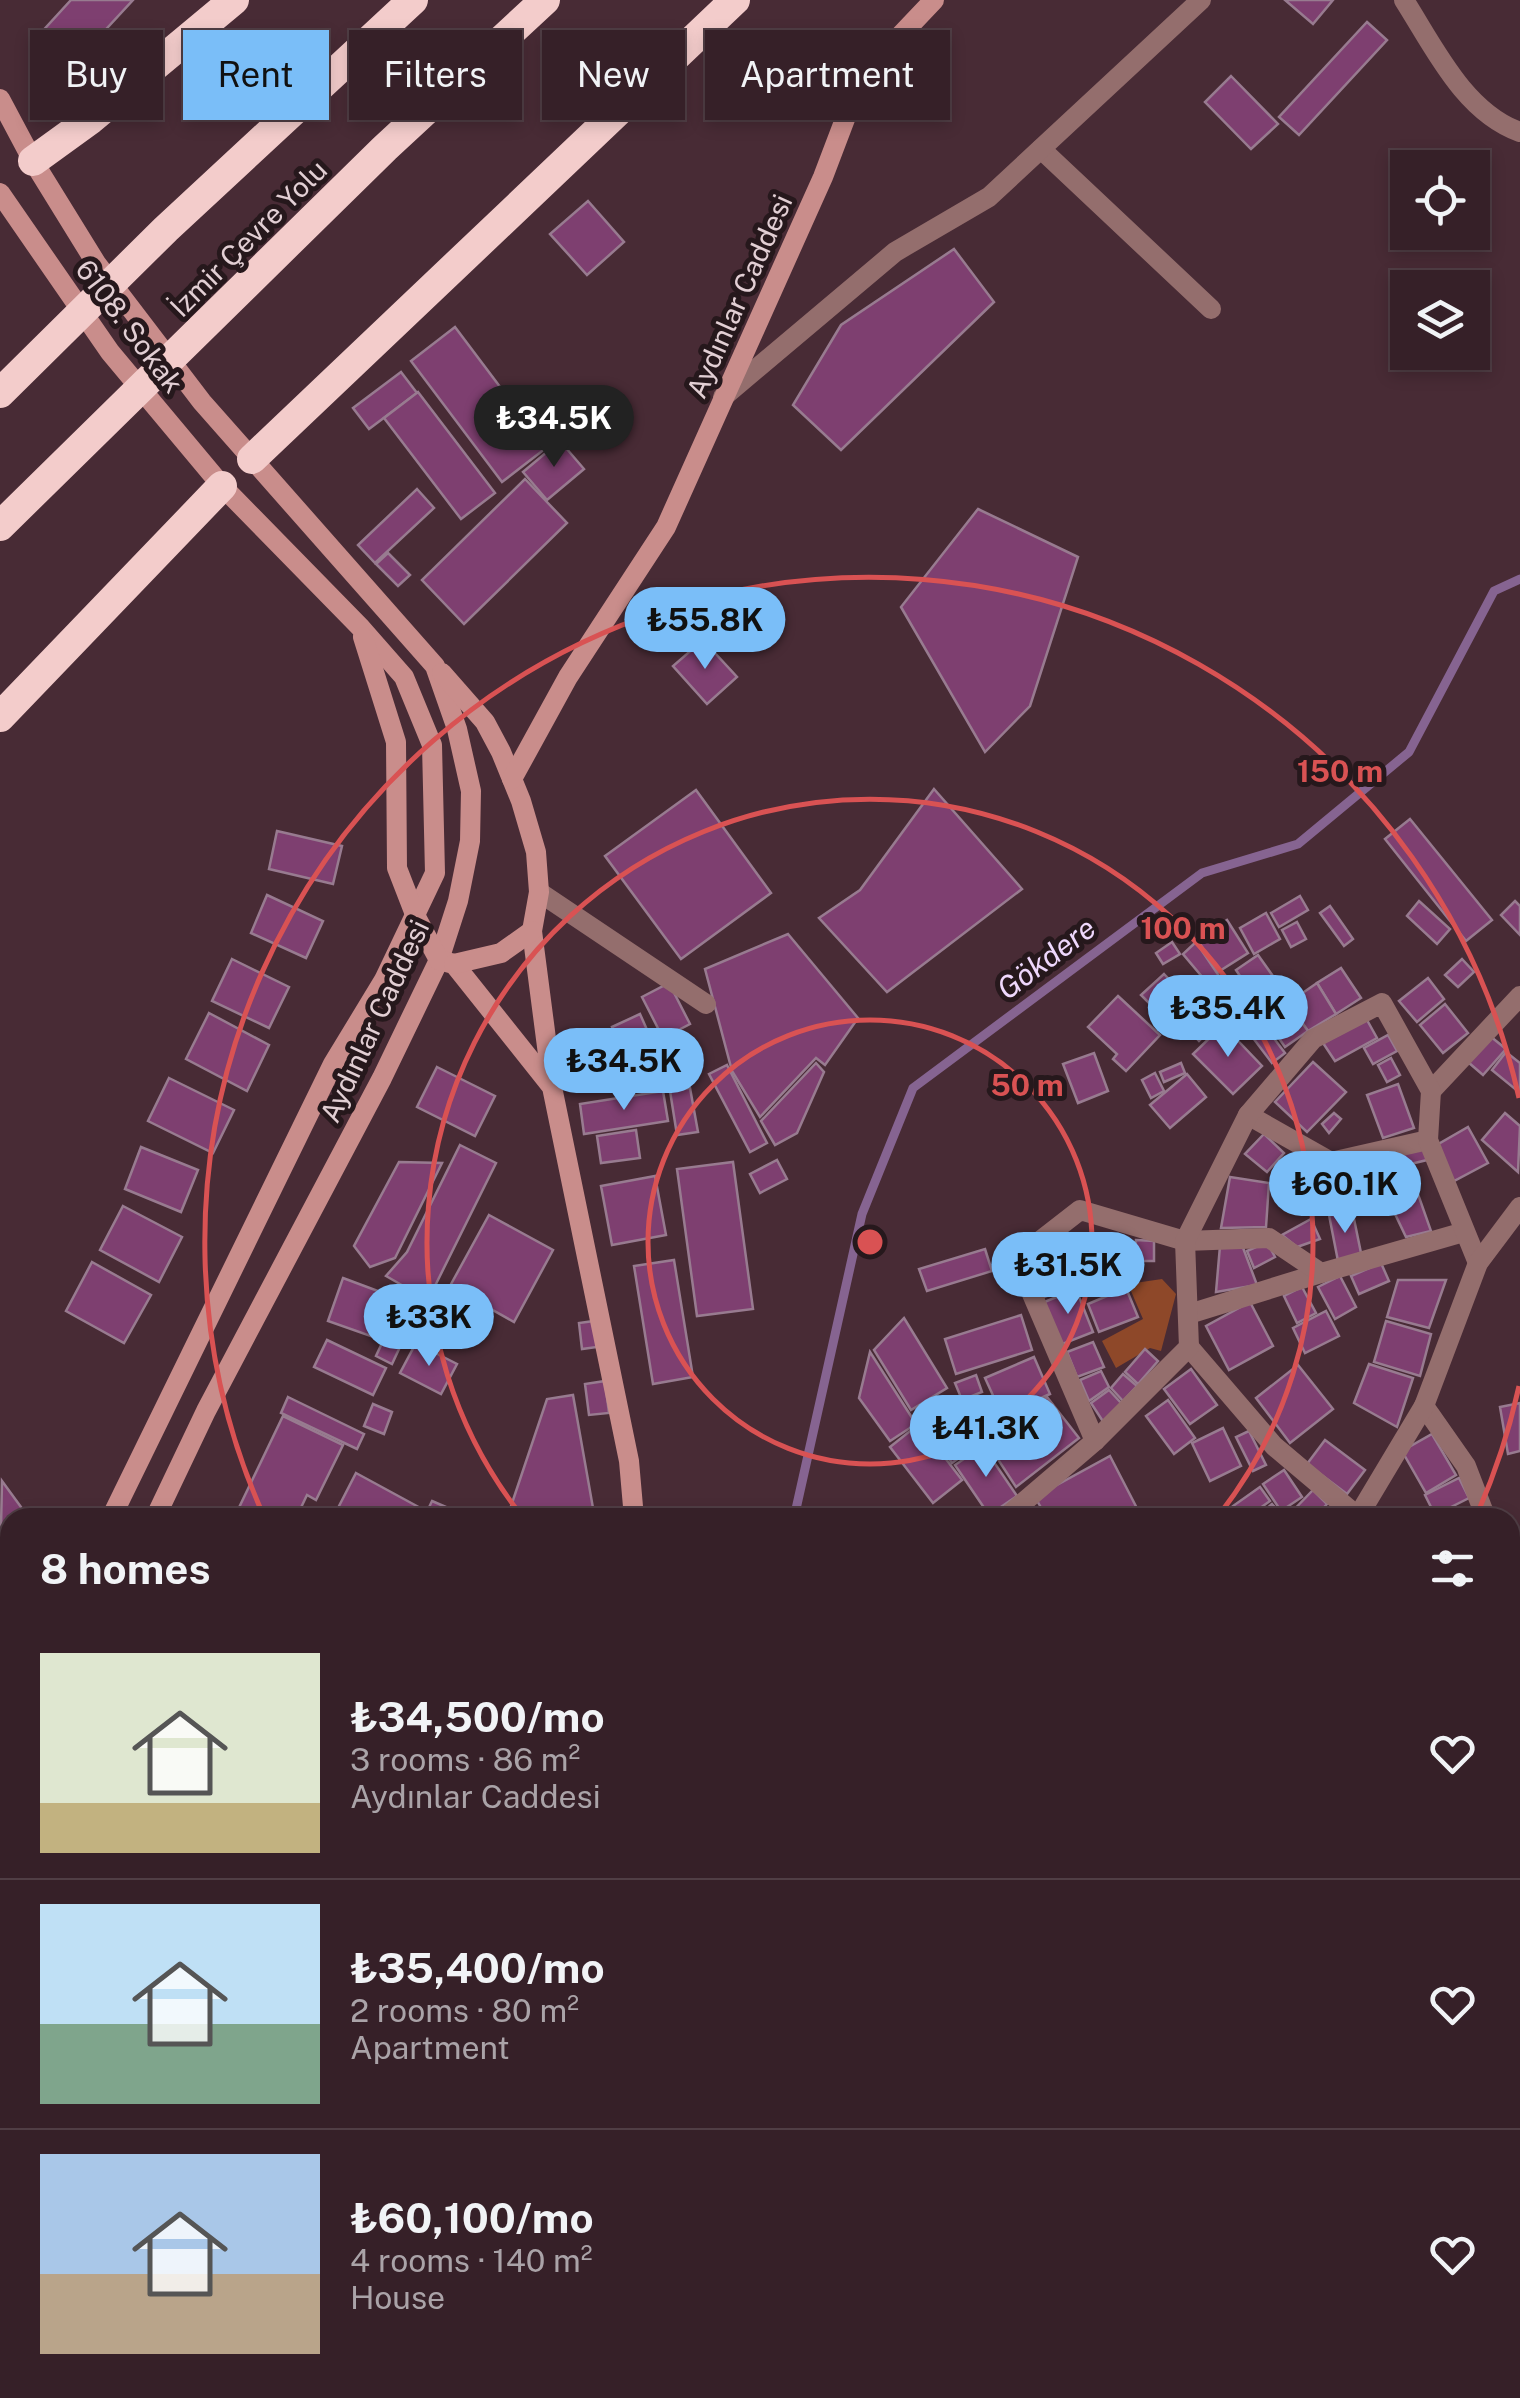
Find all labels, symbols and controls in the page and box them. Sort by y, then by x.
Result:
chip: Buy [30,30,163,120]
chip: Rent [183,30,329,120]
chip: Filters [349,30,522,120]
chip: New [542,30,685,120]
chip: Apartment [705,30,950,120]
map controls [1390,150,1490,370]
button: locate [1390,150,1490,250]
street label: İzmir Çevre Yolu [163,153,333,323]
street label: Aydınlar Caddesi [679,189,799,403]
street label: 6108. Sokak [69,253,191,399]
button: layers [1390,270,1490,370]
pin: ₺34.5K [473,385,635,470]
text: ₺34.5K [496,399,612,436]
pin: ₺55.8K [624,587,786,672]
text: ₺55.8K [646,601,764,638]
text: 150 m [1297,753,1383,789]
water label: Gökdere [990,909,1102,1007]
text: 100 m [1140,910,1226,946]
street label: Aydınlar Caddesi [313,915,435,1127]
pin: ₺35.4K [1147,975,1309,1060]
text: ₺35.4K [1170,989,1286,1026]
pin: ₺34.5K [543,1028,705,1113]
text: ₺34.5K [566,1042,682,1079]
text: 50 m [990,1067,1064,1103]
pin: ₺60.1K [1264,1151,1426,1236]
text: ₺60.1K [1291,1165,1399,1202]
centre of rings [852,1224,888,1260]
pin: ₺31.5K [987,1232,1149,1317]
text: ₺31.5K [1013,1246,1123,1283]
pin: ₺33K [370,1284,488,1369]
text: ₺33K [386,1298,472,1335]
pin: ₺41.3K [905,1395,1067,1480]
text: ₺41.3K [932,1409,1040,1446]
icon: filters [1425,1541,1480,1596]
text: 8 homes [40,1544,211,1593]
text: ₺34,500/mo [350,1692,605,1741]
icon: home [120,1693,240,1813]
icon: heart [1425,1726,1480,1781]
text: 3 rooms · 86 m² [350,1741,580,1778]
text: Aydınlar Caddesi [350,1778,601,1815]
text: ₺35,400/mo [350,1943,605,1992]
icon: home [120,1944,240,2064]
icon: heart [1425,1977,1480,2032]
text: 2 rooms · 80 m² [350,1992,579,2029]
text: Apartment [350,2029,510,2066]
text: ₺60,100/mo [350,2193,594,2242]
icon: home [120,2194,240,2314]
icon: heart [1425,2227,1480,2282]
text: 4 rooms · 140 m² [350,2242,593,2279]
text: House [350,2279,445,2316]

